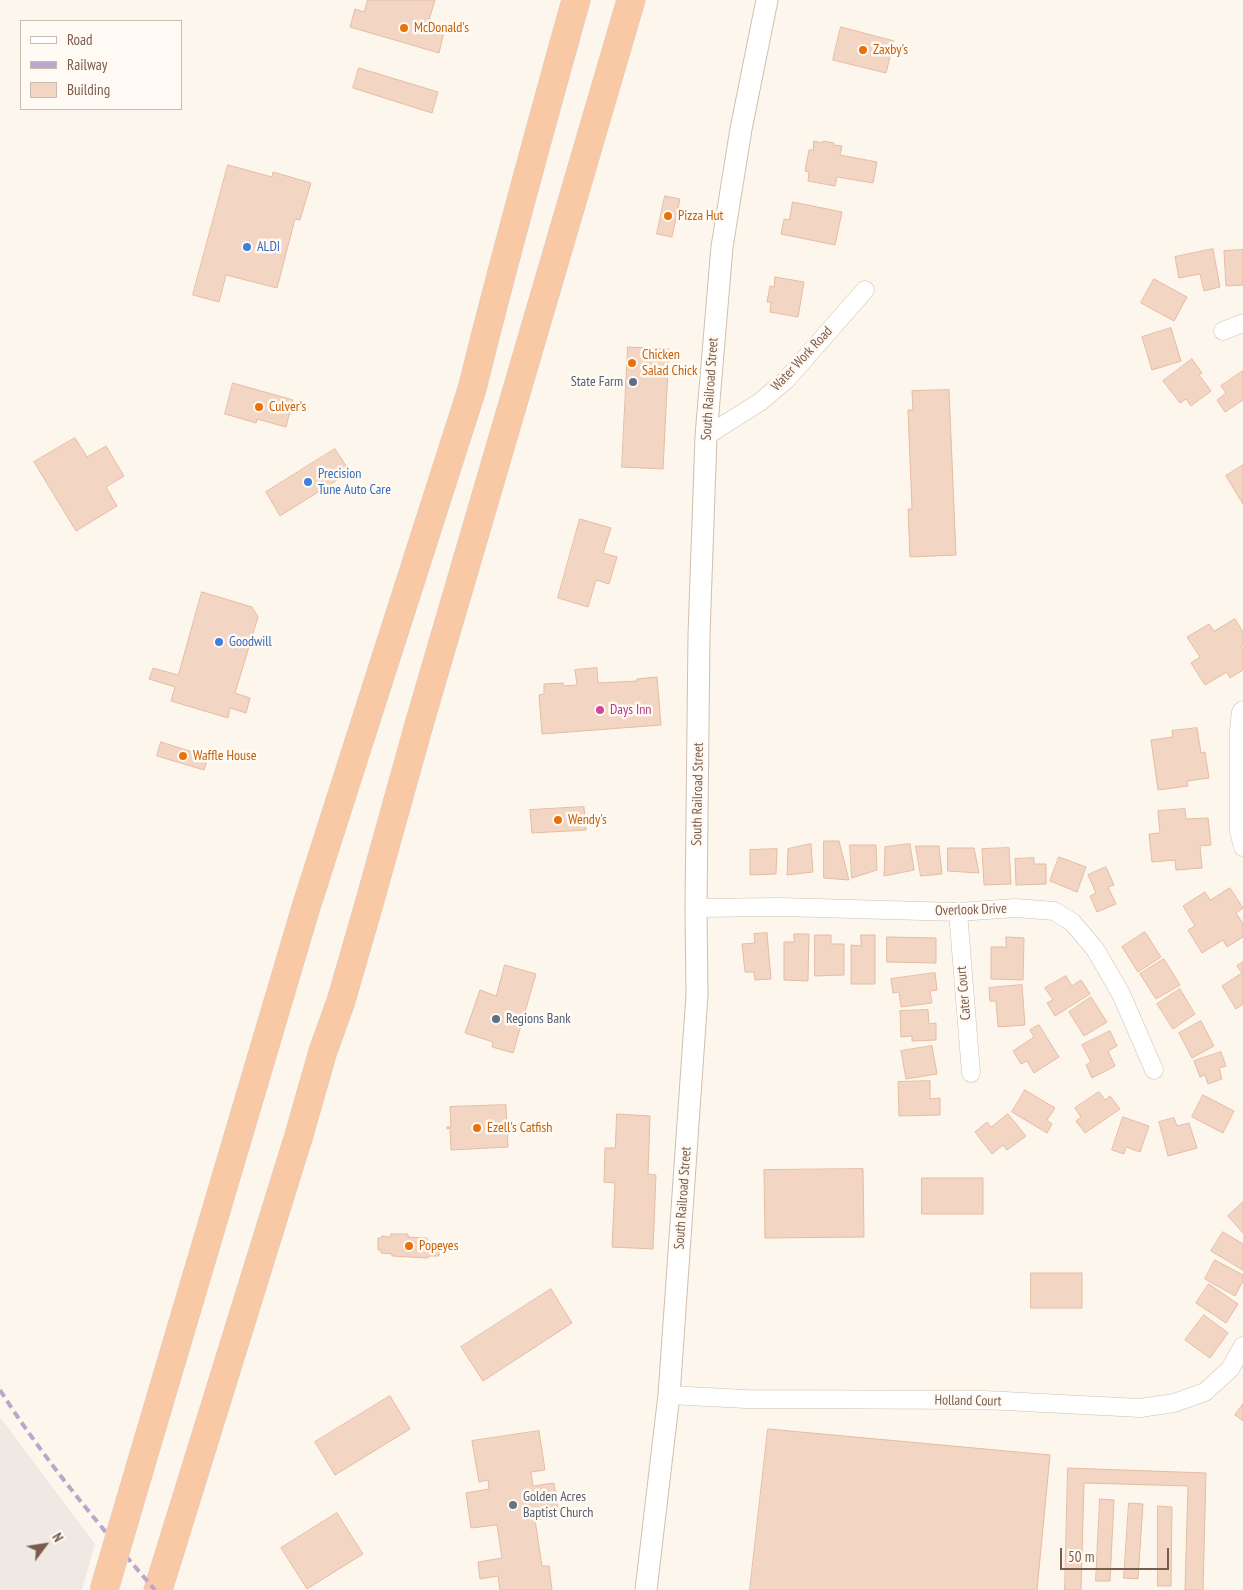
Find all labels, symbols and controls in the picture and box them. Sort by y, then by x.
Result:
legend [20,20,182,110]
place label: McDonald's [414,20,469,36]
marker: McDonald's [398,22,410,34]
text: Road [67,30,93,49]
place label: Zaxby's [873,42,908,58]
marker: Zaxby's [857,44,869,56]
text: Railway [67,55,107,74]
text: Building [67,80,110,99]
place label: Pizza Hut [678,208,723,224]
marker: Pizza Hut [662,210,674,222]
place label: ALDI [257,239,280,255]
marker: ALDI [241,241,253,253]
street label: Water Work Road [768,323,836,395]
street label: South Railroad Street [698,337,722,441]
place label: Chicken Salad Chick [642,347,698,380]
marker: Chicken Salad Chick [626,357,638,369]
place label: State Farm [571,374,623,390]
marker: State Farm [627,376,639,388]
place label: Culver's [269,399,306,415]
marker: Culver's [253,401,265,413]
place label: Precision Tune Auto Care [318,466,391,498]
marker: Precision Tune Auto Care [302,476,314,488]
place label: Goodwill [229,634,272,650]
marker: Goodwill [213,636,225,648]
place label: Days Inn [610,702,651,718]
marker: Days Inn [594,704,606,716]
street label: South Railroad Street [689,742,707,846]
place label: Waffle House [193,748,257,764]
marker: Waffle House [177,750,189,762]
place label: Wendy's [568,812,607,828]
marker: Wendy's [552,814,564,826]
street label: Overlook Drive [935,900,1007,920]
street label: Cater Court [953,965,975,1021]
place label: Regions Bank [506,1011,571,1027]
marker: Regions Bank [490,1013,502,1025]
place label: Ezell's Catfish [487,1120,552,1136]
marker: Ezell's Catfish [471,1122,483,1134]
street label: South Railroad Street [671,1146,695,1250]
place label: Popeyes [419,1238,458,1254]
marker: Popeyes [403,1240,415,1252]
street label: Holland Court [934,1392,1002,1410]
place label: Golden Acres Baptist Church [523,1489,593,1521]
marker: Golden Acres Baptist Church [507,1499,519,1511]
north arrow [20,1520,70,1570]
text: N [48,1529,68,1545]
scale bar [1063,1538,1172,1570]
text: 50 m [1068,1547,1094,1566]

